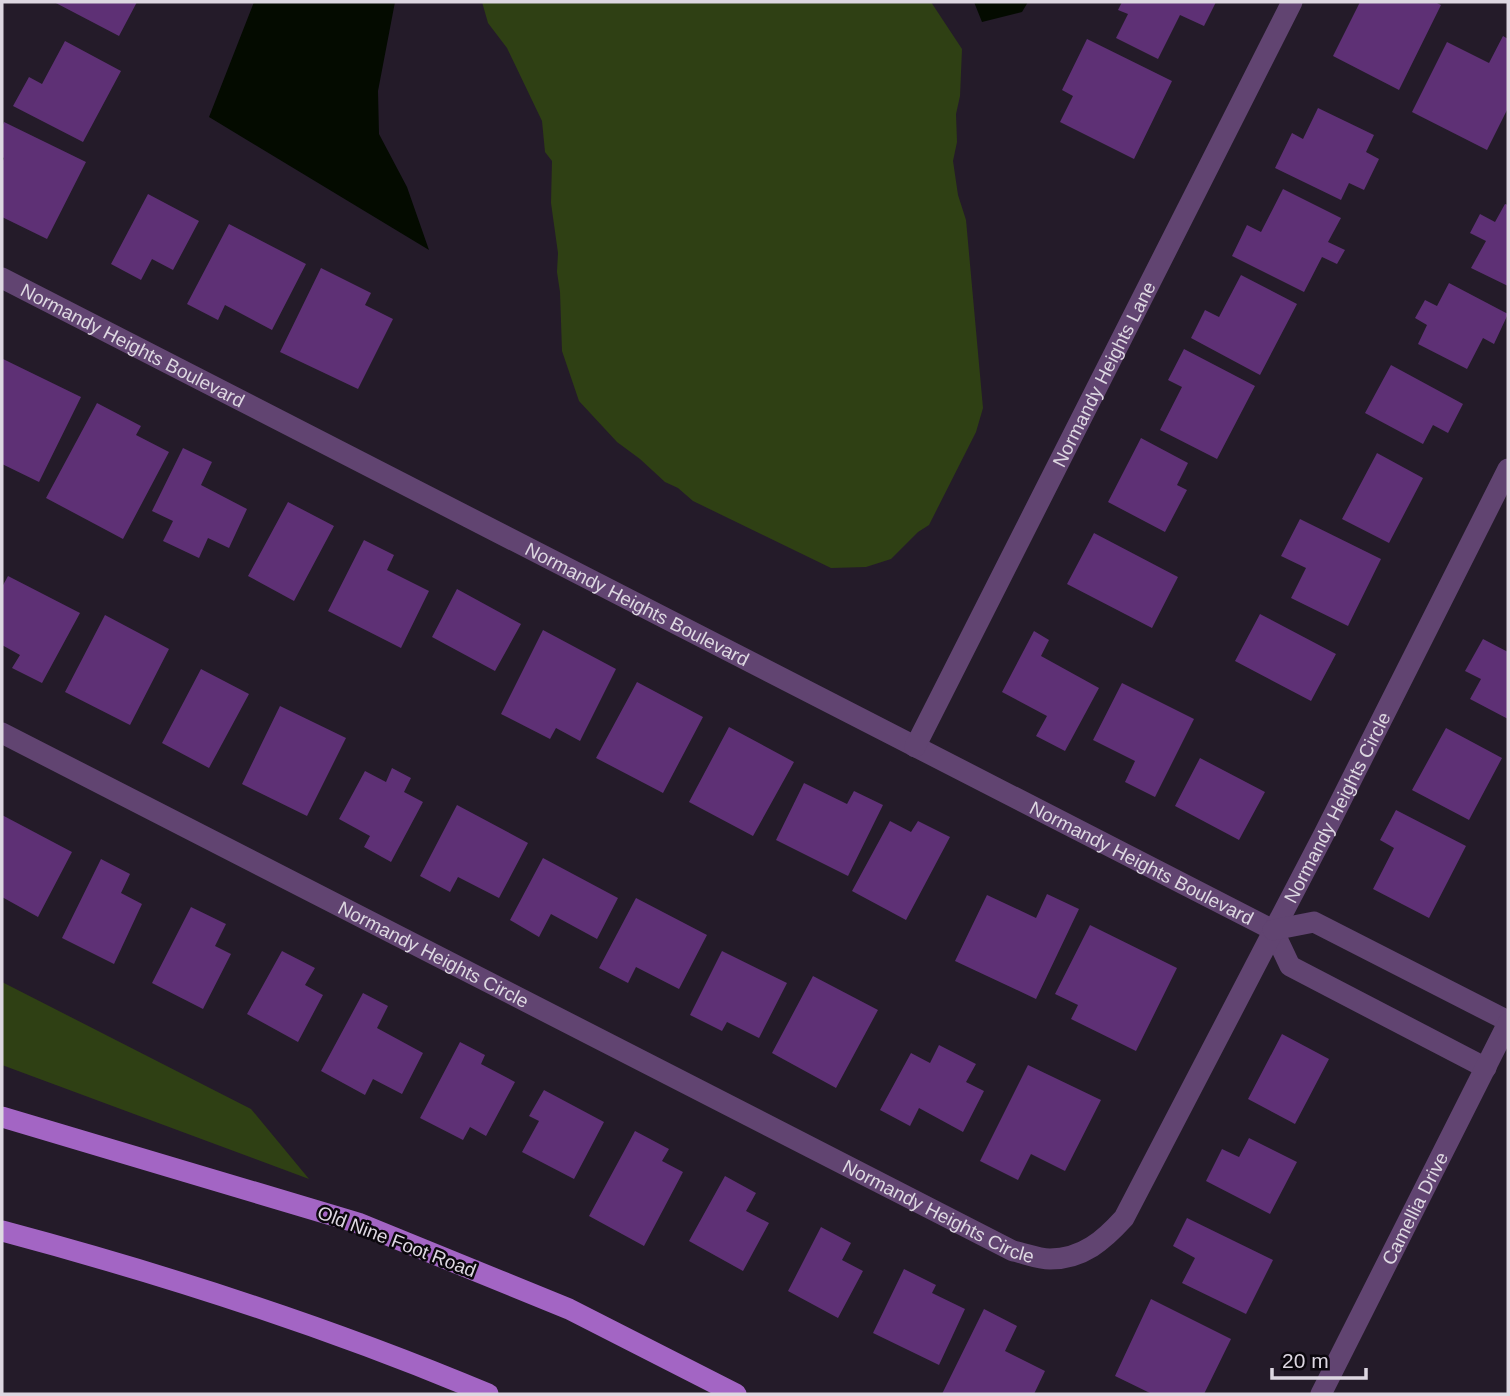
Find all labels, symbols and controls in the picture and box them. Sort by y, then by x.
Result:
street label: Normandy Heights Lane [1049,278,1160,470]
street label: Normandy Heights Boulevard [17,280,248,412]
street label: Normandy Heights Boulevard [522,538,752,670]
street label: Normandy Heights Circle [1280,709,1395,906]
street label: Normandy Heights Boulevard [1026,797,1257,929]
street label: Normandy Heights Circle [335,897,532,1012]
street label: Camellia Drive [1378,1149,1452,1268]
street label: Normandy Heights Circle [839,1156,1037,1267]
street label: Old Nine Foot Road [315,1202,479,1281]
scale bar [1272,1336,1366,1380]
text: 20 m [1282,1349,1329,1372]

